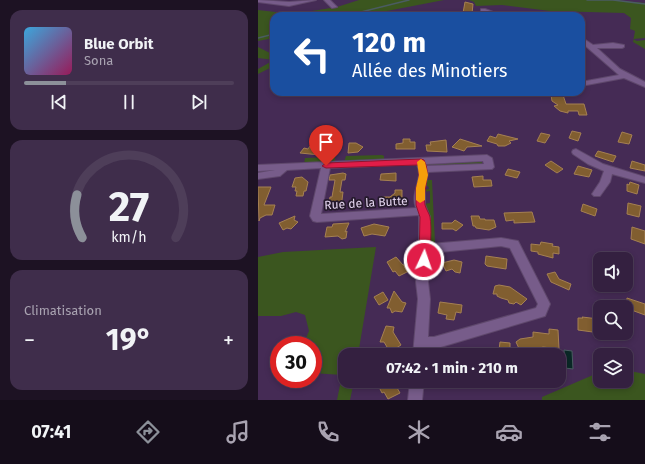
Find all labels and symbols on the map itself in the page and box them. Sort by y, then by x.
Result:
pin [309,125,343,166]
street label: Rue de la Butte [324,194,408,212]
position arrow [403,239,445,281]
speed limit sign: 30 [270,336,322,388]

